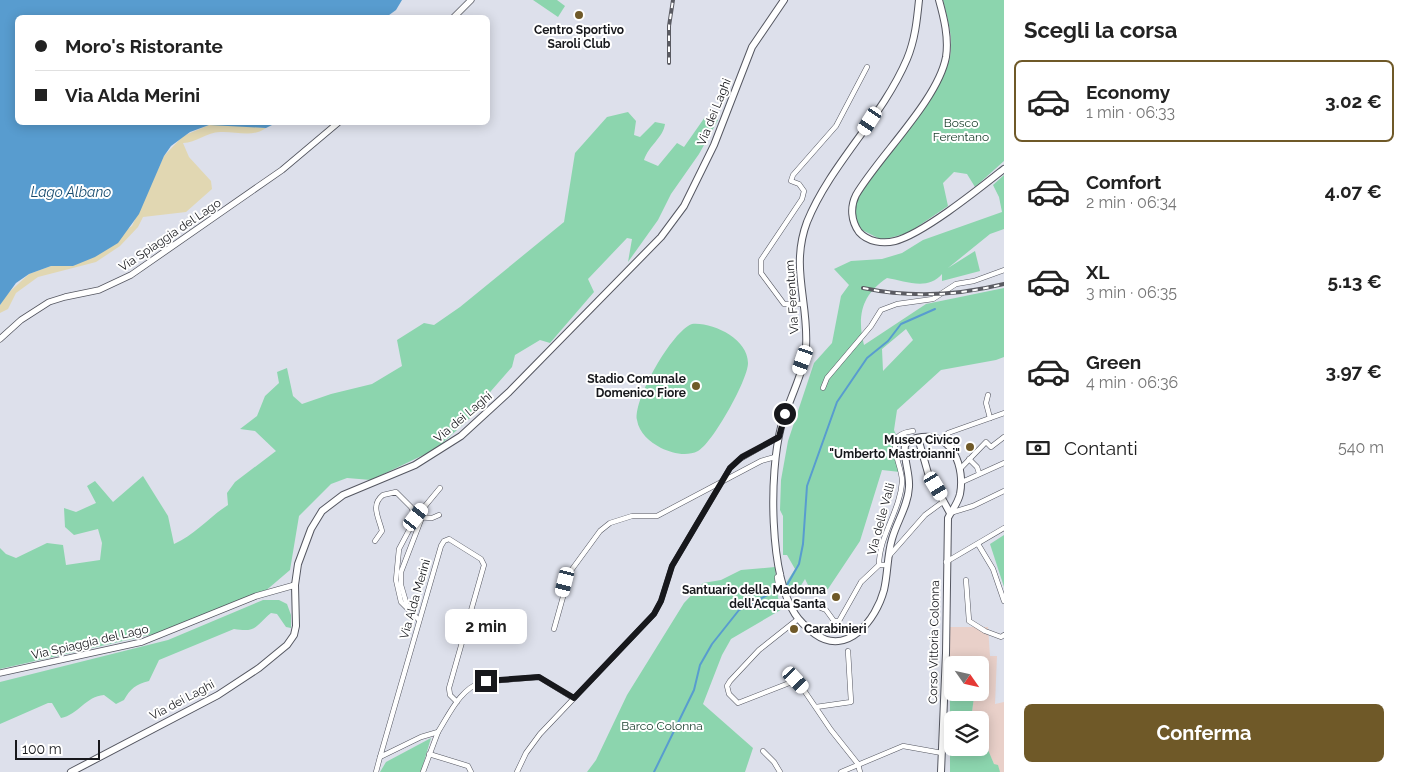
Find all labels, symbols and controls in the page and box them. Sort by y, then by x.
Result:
marker: Centro Sportivo Saroli Club [573,9,585,21]
text: Scegli la corsa [1024,17,1177,43]
place label: Centro Sportivo Saroli Club [534,23,624,51]
text: Moro's Ristorante [65,35,223,57]
street label: Via dei Laghi [694,76,734,148]
icon: car [1026,79,1071,124]
text: Economy [1086,81,1170,103]
text: Via Alda Merini [65,84,200,106]
text: 3.02 € [1325,90,1382,112]
text: 1 min · 06:33 [1086,103,1175,122]
car [855,104,884,138]
park label: Bosco Ferentano [933,116,989,144]
icon: car [1026,169,1071,214]
text: Comfort [1086,171,1161,193]
text: 4.07 € [1325,180,1382,202]
water label: Lago Albano [31,184,111,200]
text: 2 min · 06:34 [1086,193,1177,212]
street label: Via Spiaggia del Lago [116,196,224,274]
street label: Via Ferentum [782,259,802,335]
icon: car [1026,259,1071,304]
text: XL [1086,261,1109,283]
text: 5.13 € [1327,270,1382,292]
text: 3 min · 06:35 [1086,283,1177,302]
car [791,343,814,377]
icon: car [1026,349,1071,394]
text: Green [1086,351,1141,373]
text: 3.97 € [1326,360,1382,382]
place label: Stadio Comunale Domenico Fiore [587,372,686,400]
text: 4 min · 06:36 [1086,373,1178,392]
marker: Stadio Comunale Domenico Fiore [690,380,702,392]
street label: Via dei Laghi [431,389,495,445]
route start [774,403,796,425]
place label: Museo Civico "Umberto Mastroianni" [829,433,960,461]
icon: cash [1024,434,1052,462]
text: Contanti [1064,437,1138,459]
text: 540 m [1338,438,1384,457]
marker: Museo Civico "Umberto Mastroianni" [964,441,976,453]
car [921,469,950,503]
street label: Via delle Valli [865,481,897,557]
car [400,501,431,533]
street label: Via Alda Merini [397,557,433,641]
car [554,566,575,598]
street label: Corso Vittoria Colonna [926,580,942,704]
place label: Santuario della Madonna dell'Acqua Santa [682,583,826,611]
marker: Santuario della Madonna dell'Acqua Santa [830,591,842,603]
callout: 2 min [445,608,527,644]
text: 2 min [465,617,507,636]
street label: Via Spiaggia del Lago [30,622,150,662]
place label: Carabinieri [804,622,867,636]
marker: Carabinieri [788,623,800,635]
north arrow [944,656,989,701]
map controls [944,656,989,756]
car [780,664,811,696]
route end [475,670,497,692]
street label: Via dei Laghi [147,677,217,723]
button: Conferma [1024,704,1384,762]
button: layers [944,711,989,756]
park label: Barco Colonna [621,719,703,733]
scale bar [15,737,100,760]
text: 100 m [22,741,62,757]

